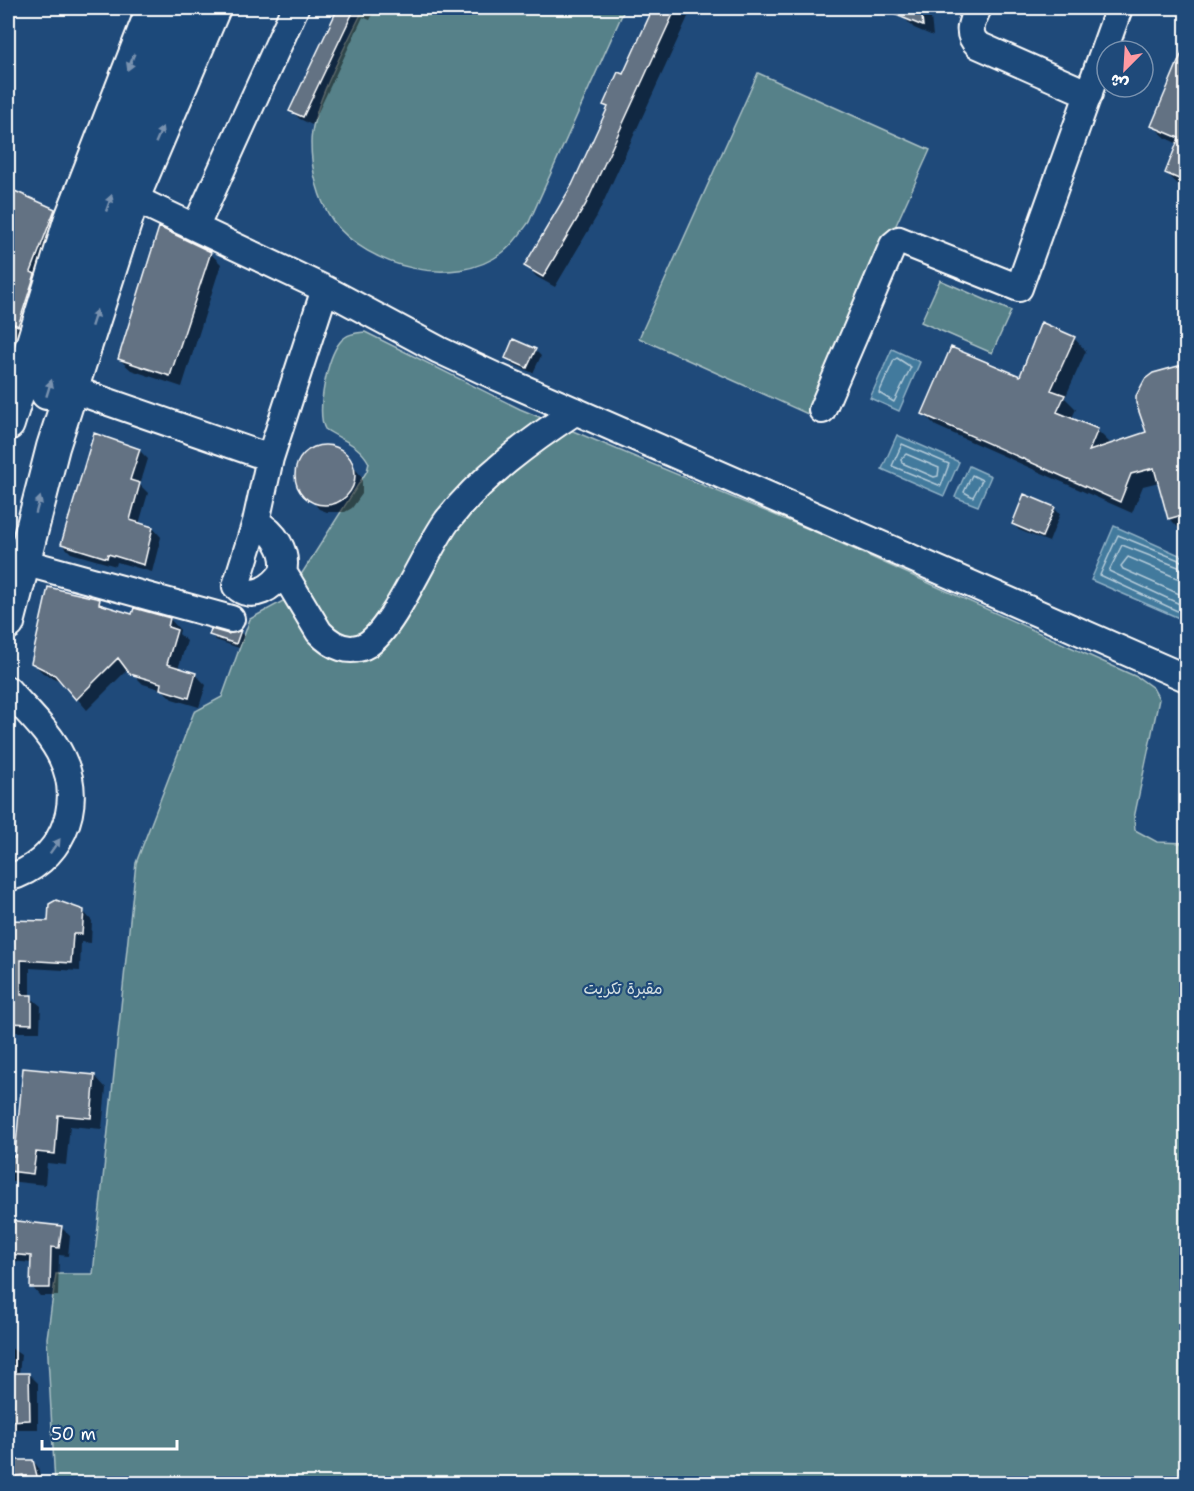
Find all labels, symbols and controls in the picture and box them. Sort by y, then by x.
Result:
north arrow [1095,39,1155,99]
one-way arrow [126,53,136,71]
text: ش [1107,69,1131,95]
one-way arrow [154,125,164,143]
one-way arrow [105,194,115,212]
one-way arrow [90,309,99,327]
one-way arrow [45,379,54,397]
one-way arrow [33,496,43,514]
one-way arrow [49,839,61,855]
park label: مقبرة تكريت [583,978,663,999]
scale bar [42,1413,177,1451]
text: 50 m [51,1422,96,1446]

